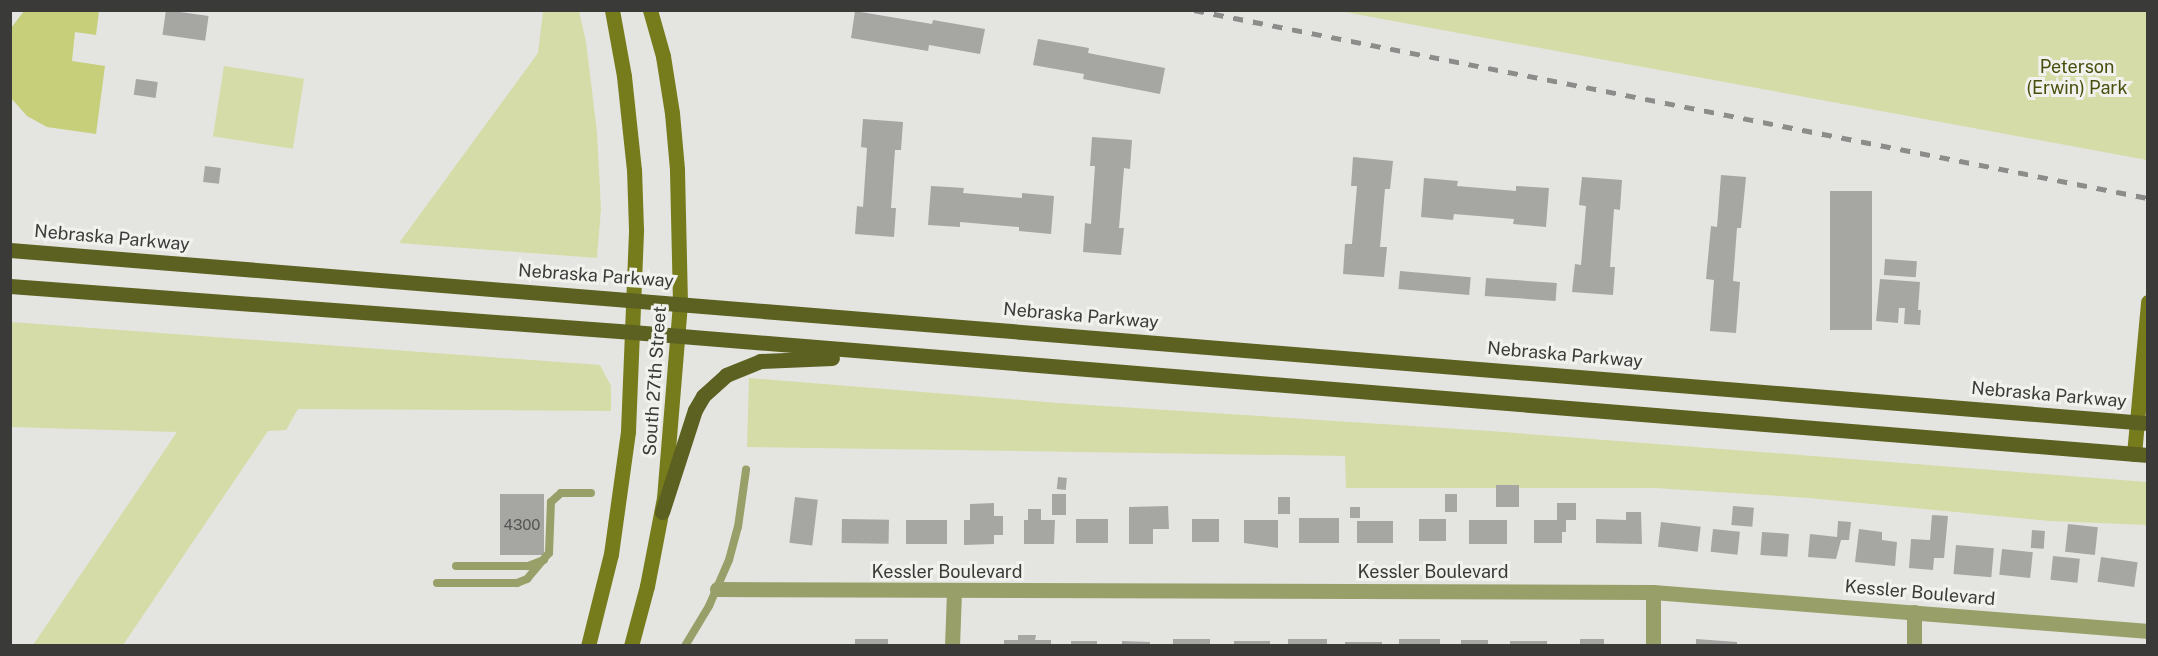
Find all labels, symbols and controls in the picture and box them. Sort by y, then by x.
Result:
park label: Peterson (Erwin) Park [2027,57,2127,100]
street label: Nebraska Parkway [33,220,191,256]
street label: Nebraska Parkway [517,260,675,292]
street label: Nebraska Parkway [1002,298,1160,334]
street label: South 27th Street [639,305,671,457]
street label: Nebraska Parkway [1486,337,1644,373]
street label: Nebraska Parkway [1970,377,2128,413]
house number: 4300 [503,516,541,534]
street label: Kessler Boulevard [871,561,1023,583]
street label: Kessler Boulevard [1357,561,1509,583]
street label: Kessler Boulevard [1844,576,1996,610]

